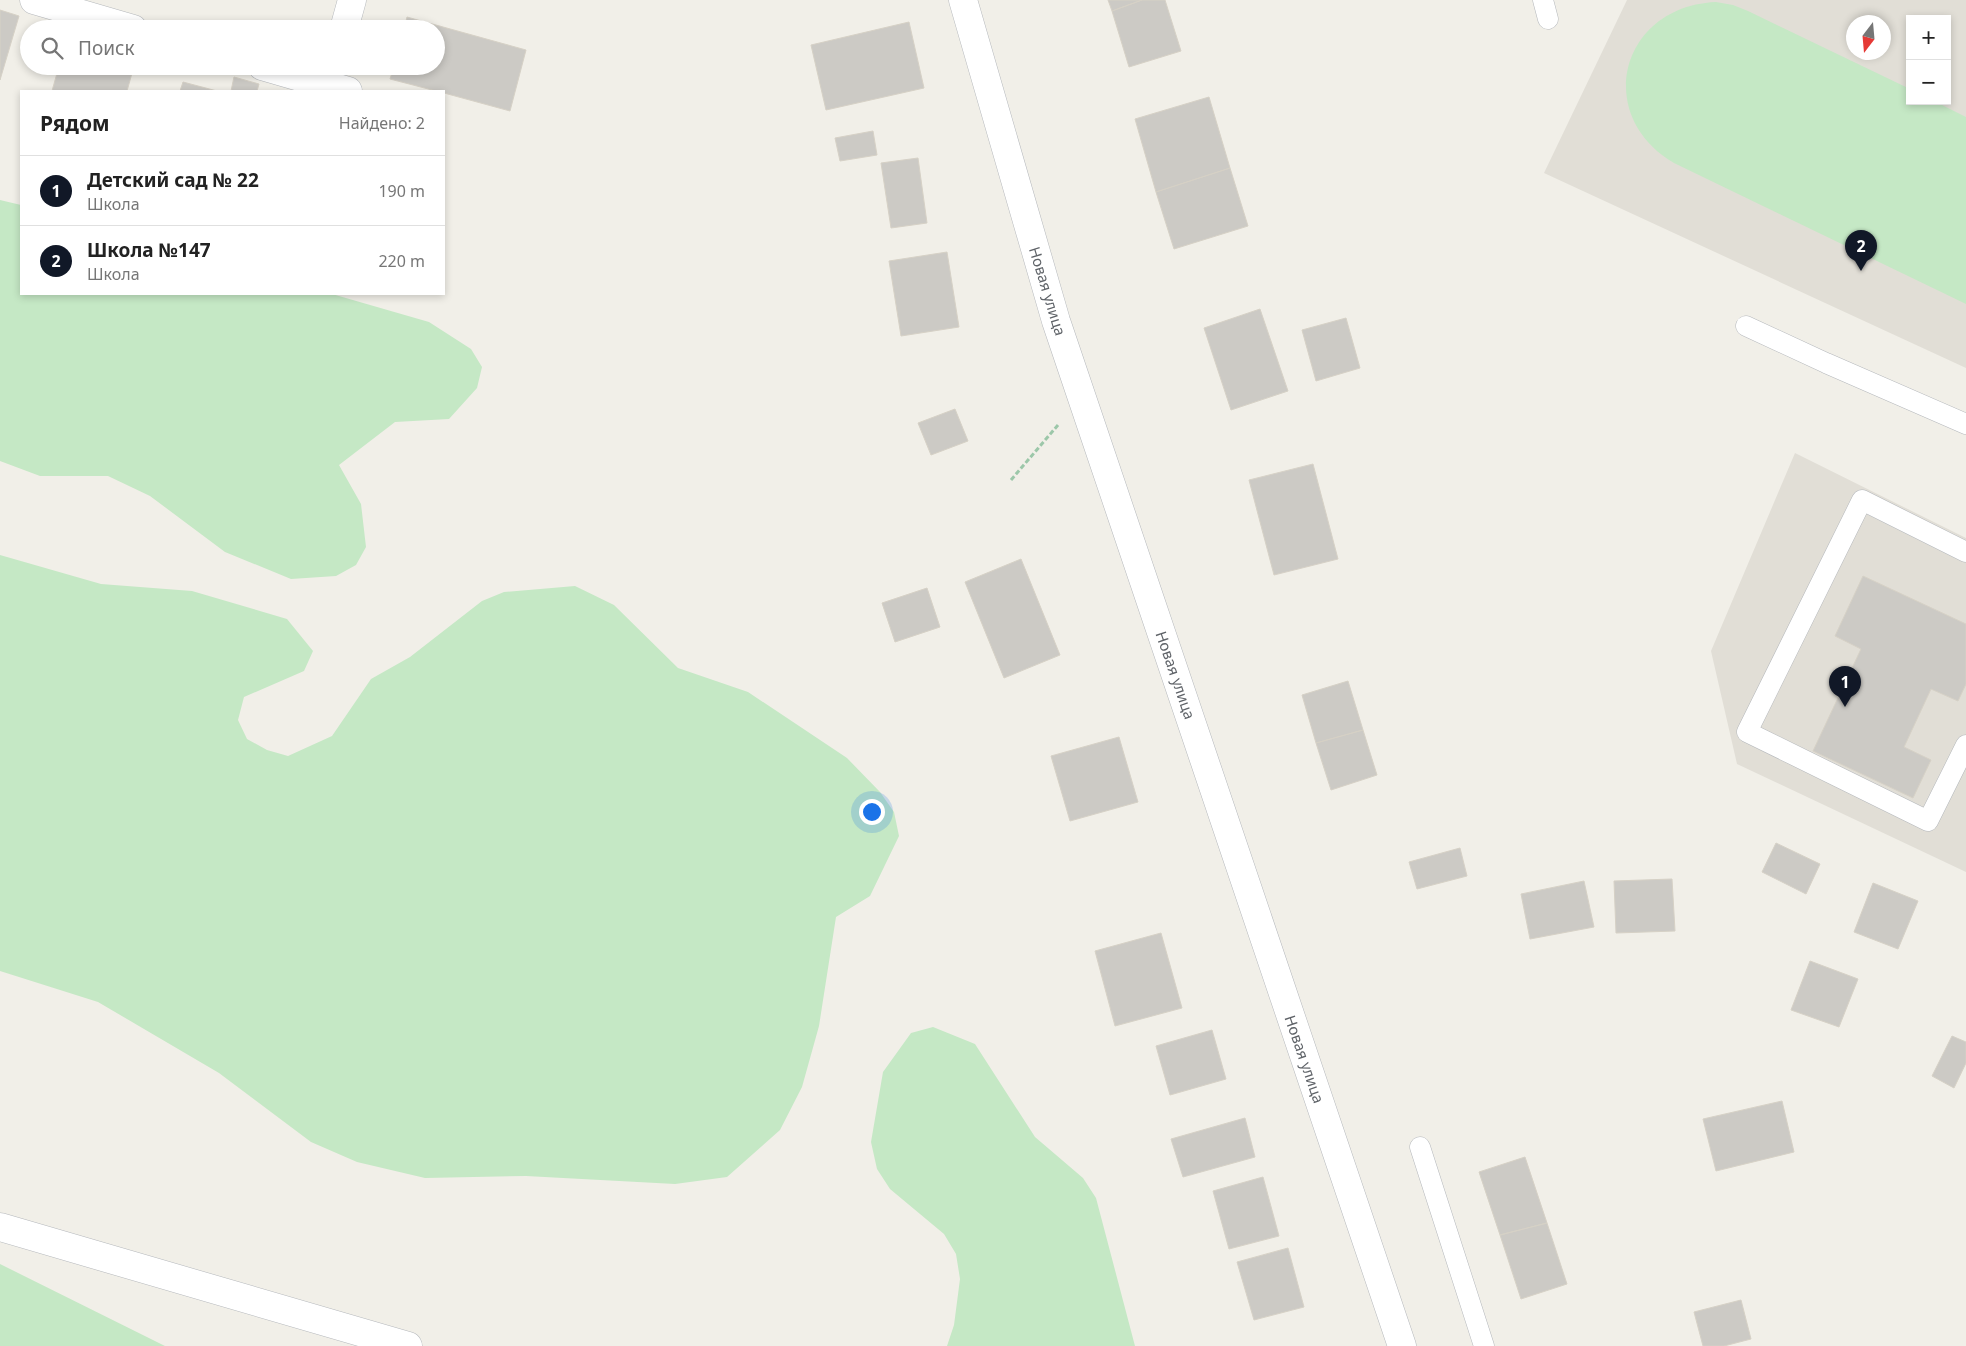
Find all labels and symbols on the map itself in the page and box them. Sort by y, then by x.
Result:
north arrow [1846,15,1891,60]
pin: 2 [1845,230,1877,271]
street label: Новая улица [1025,244,1071,338]
street label: Новая улица [1152,628,1200,722]
pin: 1 [1829,666,1861,707]
your location [859,799,885,825]
street label: Новая улица [1281,1012,1329,1106]

